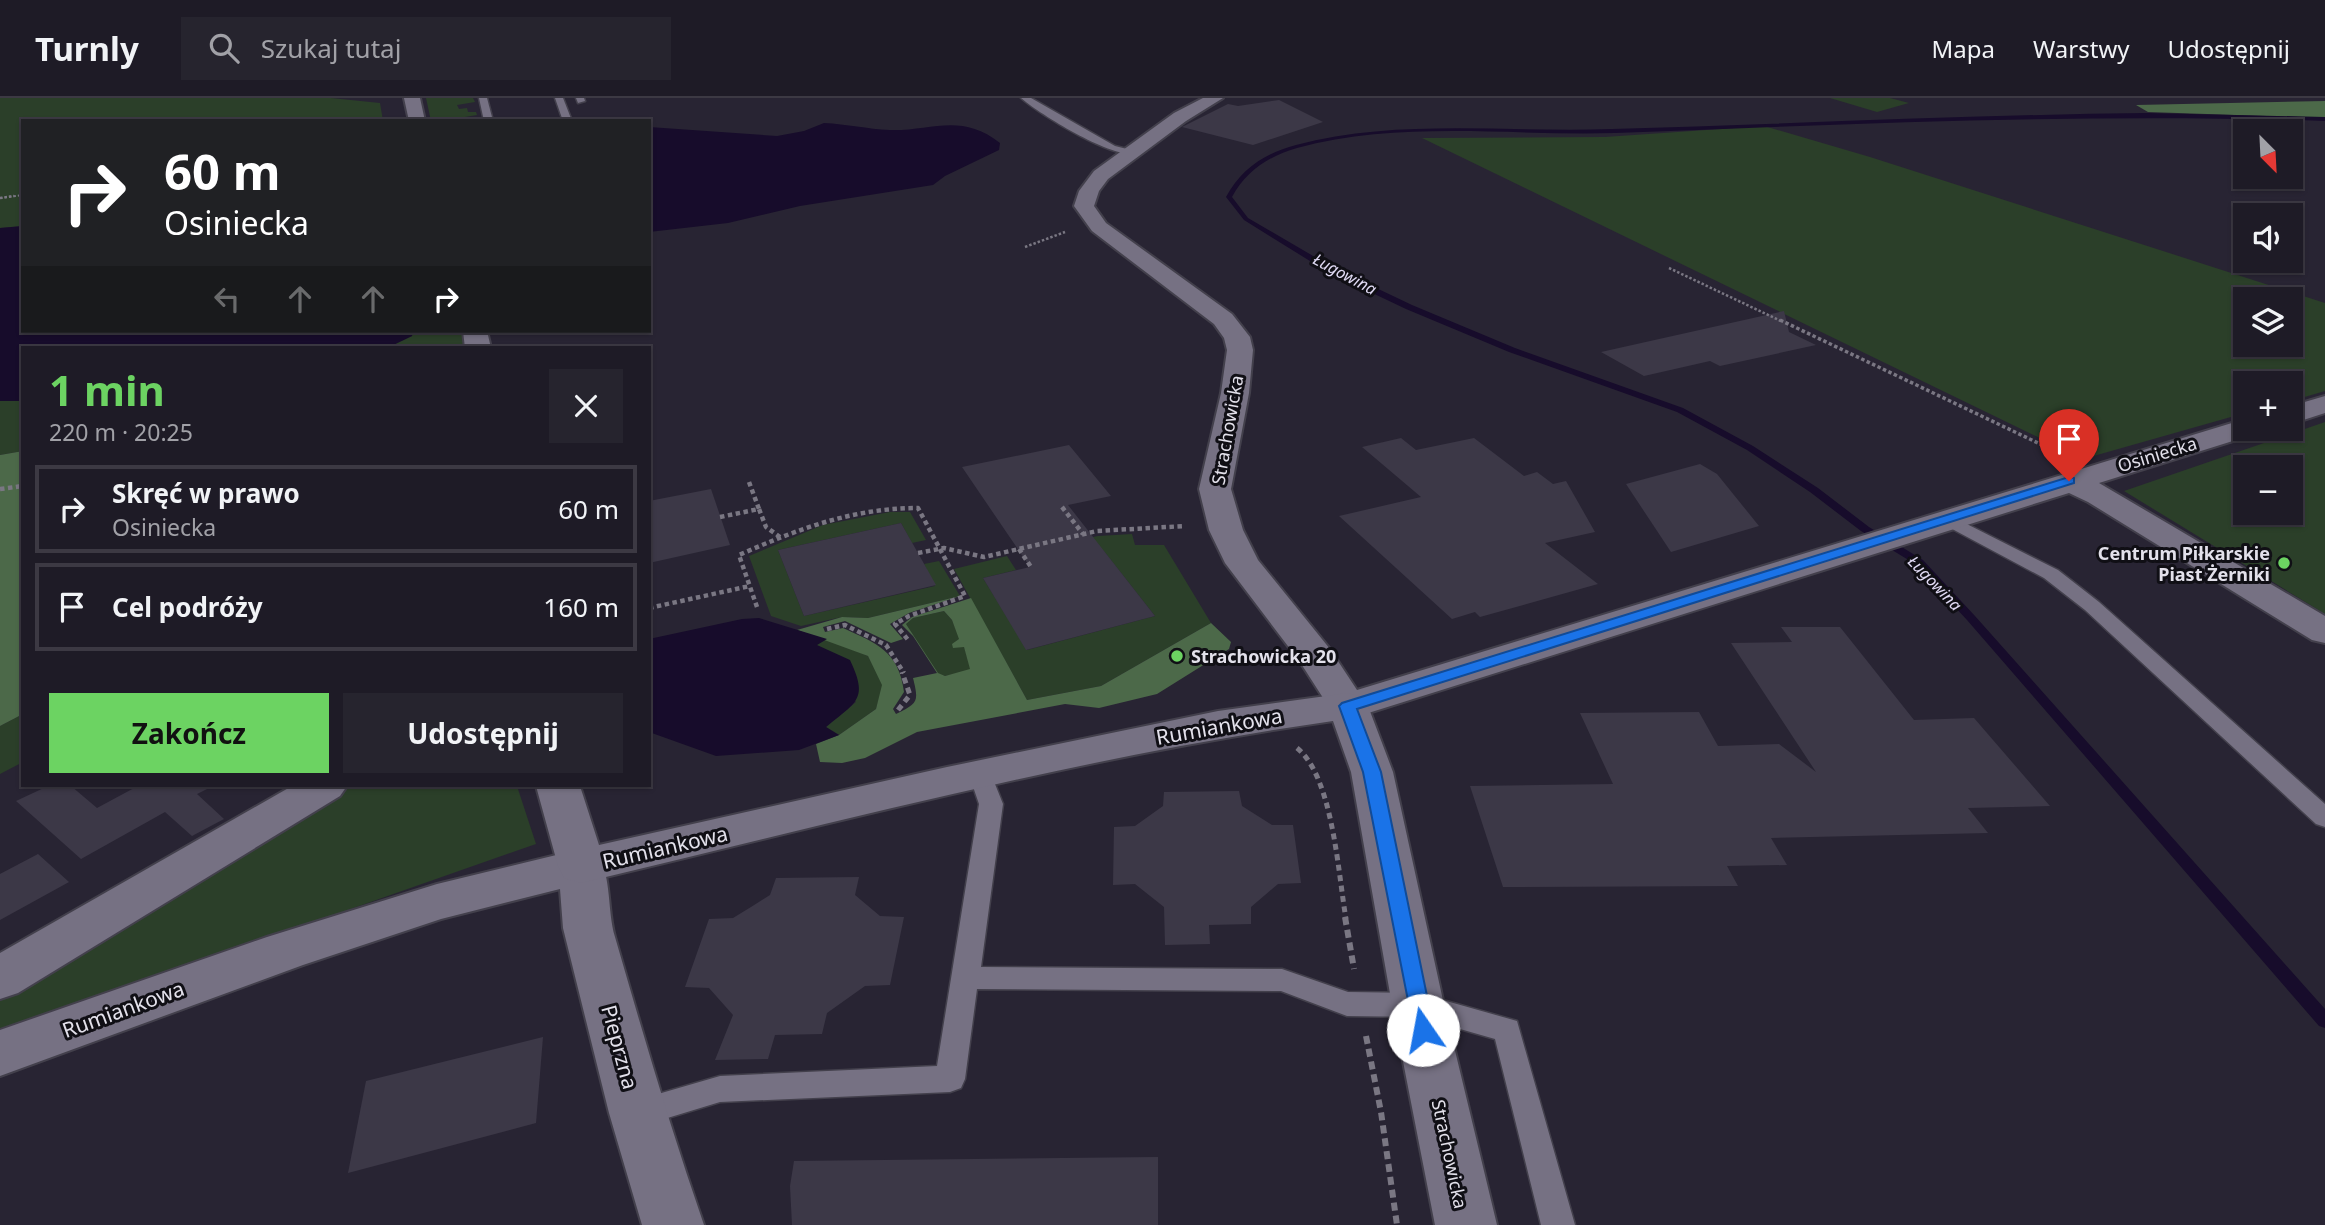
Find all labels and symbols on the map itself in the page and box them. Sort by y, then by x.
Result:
north arrow [2233,119,2303,189]
water label: Ługowina [1309,248,1381,300]
street label: Strachowicka [1206,373,1248,487]
pin [2039,409,2099,481]
street label: Osiniecka [2114,431,2200,477]
place label: Centrum Piłkarskie Piast Żerniki [2098,541,2270,586]
water label: Ługowina [1903,551,1967,615]
marker: Centrum Piłkarskie Piast Żerniki [2276,555,2292,571]
place label: Strachowicka 20 [1191,644,1336,668]
marker: Strachowicka 20 [1169,648,1185,664]
street label: Rumiankowa [1154,701,1284,751]
street label: Rumiankowa [600,819,730,875]
street label: Rumiankowa [58,974,188,1044]
position arrow [1386,993,1460,1067]
street label: Pieprzna [595,1002,645,1092]
street label: Strachowicka [1427,1097,1473,1211]

